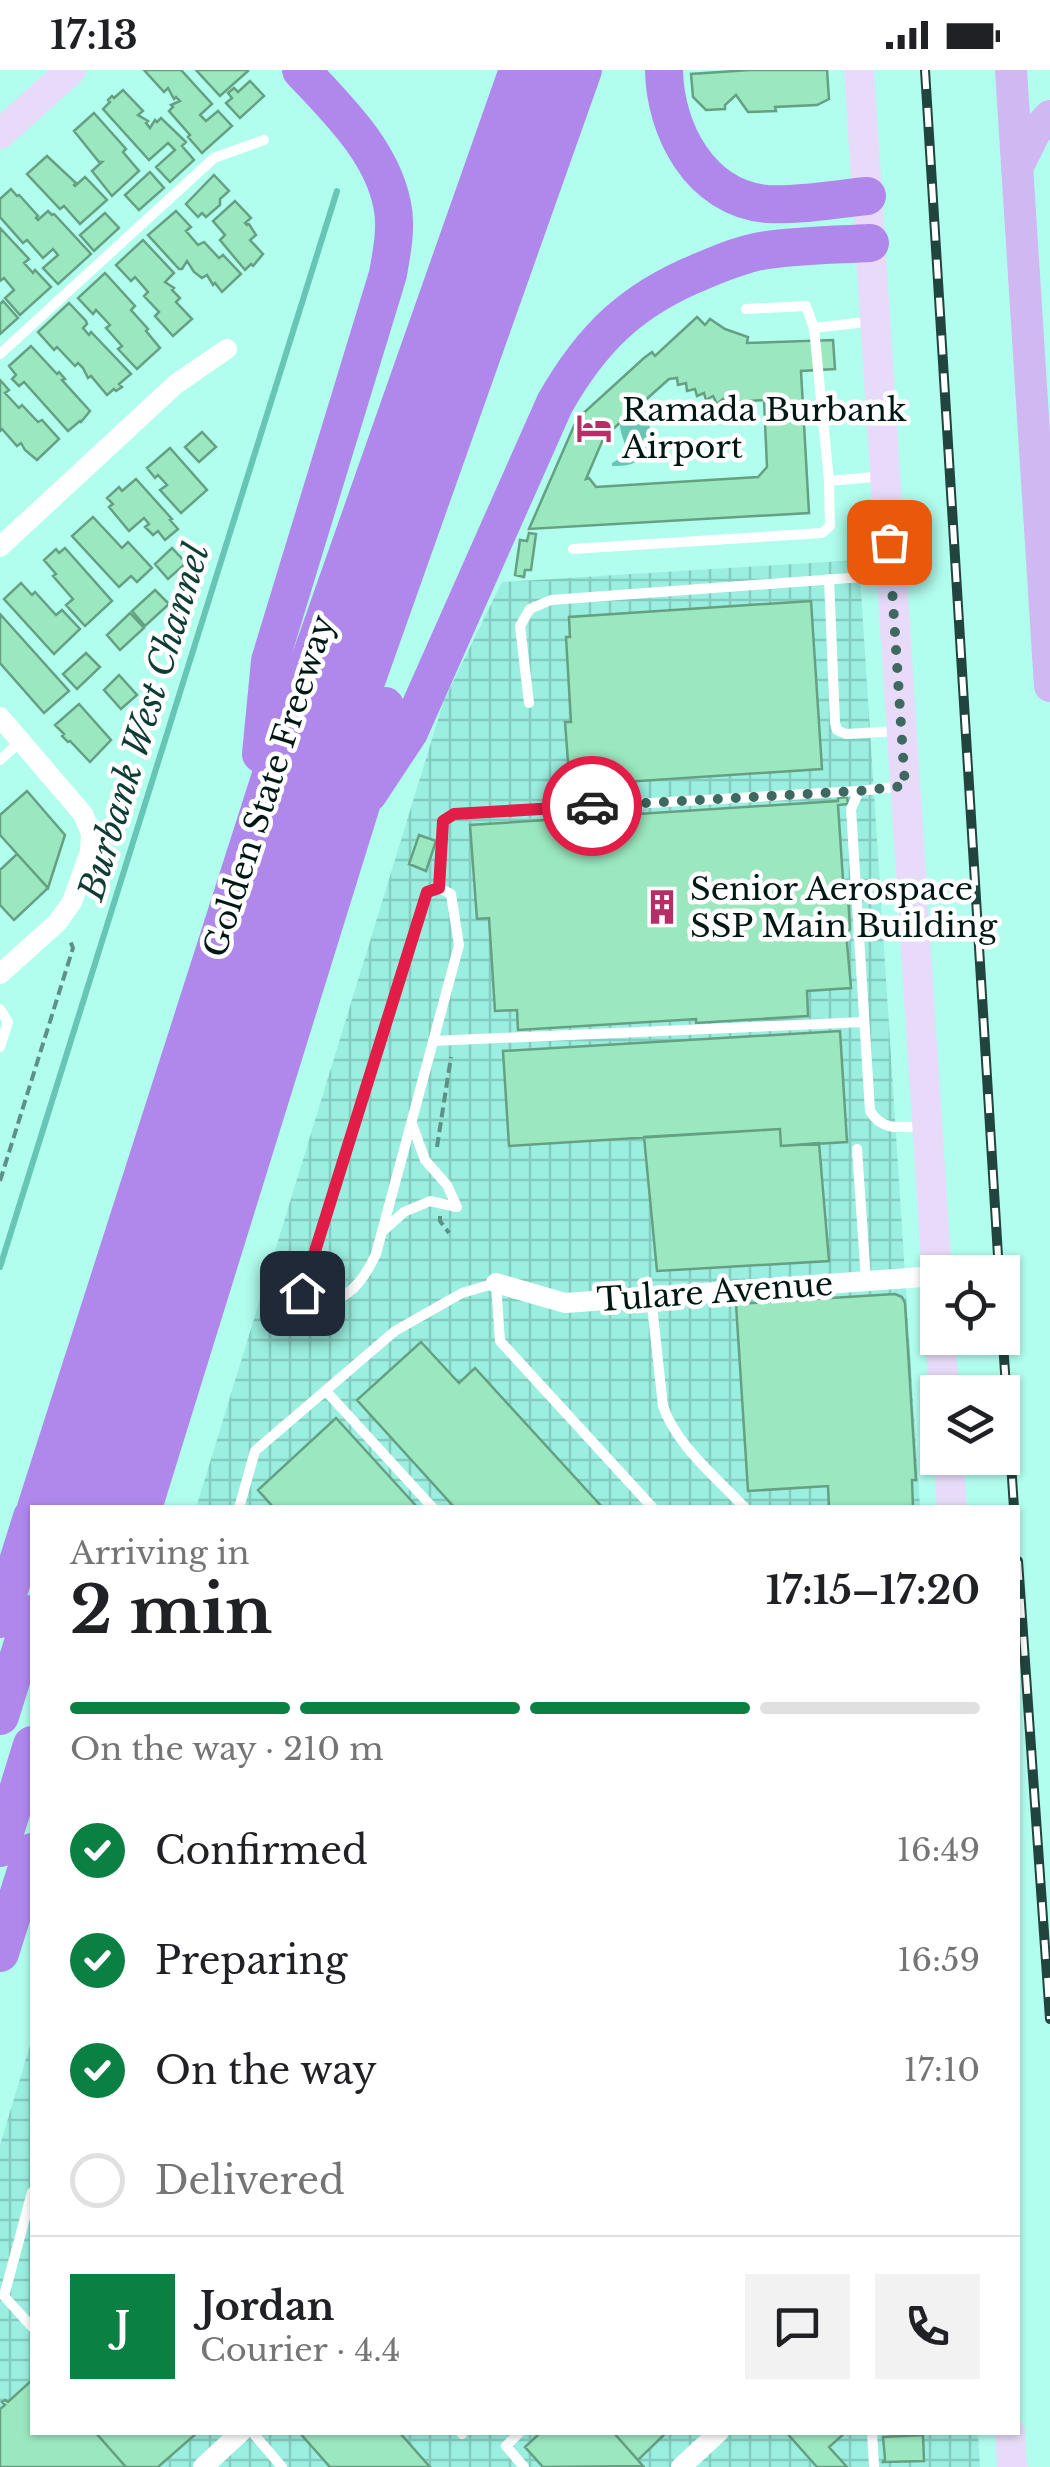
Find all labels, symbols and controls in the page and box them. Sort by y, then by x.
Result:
text: 17:13 [50,12,138,59]
place label: Ramada Burbank Airport [621,390,907,467]
hotel icon: Ramada Burbank Airport [575,409,613,447]
pin [847,500,932,585]
icon: bag [862,515,917,570]
water label: Burbank West Channel [68,539,218,907]
street label: Golden State Freeway [195,610,343,962]
courier [542,756,642,856]
icon: car [565,779,620,834]
place label: Senior Aerospace SSP Main Building [690,869,998,946]
building icon: Senior Aerospace SSP Main Building [643,888,681,926]
pin [260,1251,345,1336]
map controls [920,1255,1020,1475]
button: locate [920,1255,1020,1355]
street label: Tulare Avenue [596,1264,834,1320]
icon: home [275,1266,330,1321]
button: layers [920,1375,1020,1475]
text: Arriving in [70,1533,249,1573]
text: 17:15–17:20 [766,1567,980,1614]
text: 2 min [70,1570,272,1651]
text: On the way · 210 m [70,1729,384,1769]
icon: check [70,1823,125,1878]
text: Confirmed [155,1827,368,1874]
text: 16:49 [897,1830,980,1870]
icon: check [70,1933,125,1988]
text: Preparing [155,1937,347,1984]
text: 16:59 [897,1940,980,1980]
icon: check [70,2043,125,2098]
text: On the way [155,2047,377,2094]
text: 17:10 [903,2050,980,2090]
text: Delivered [155,2157,345,2204]
button: chat [745,2274,850,2379]
button: phone [875,2274,980,2379]
text: Jordan [200,2283,334,2330]
text: J [115,2303,130,2350]
text: Courier · 4.4 [200,2330,400,2370]

